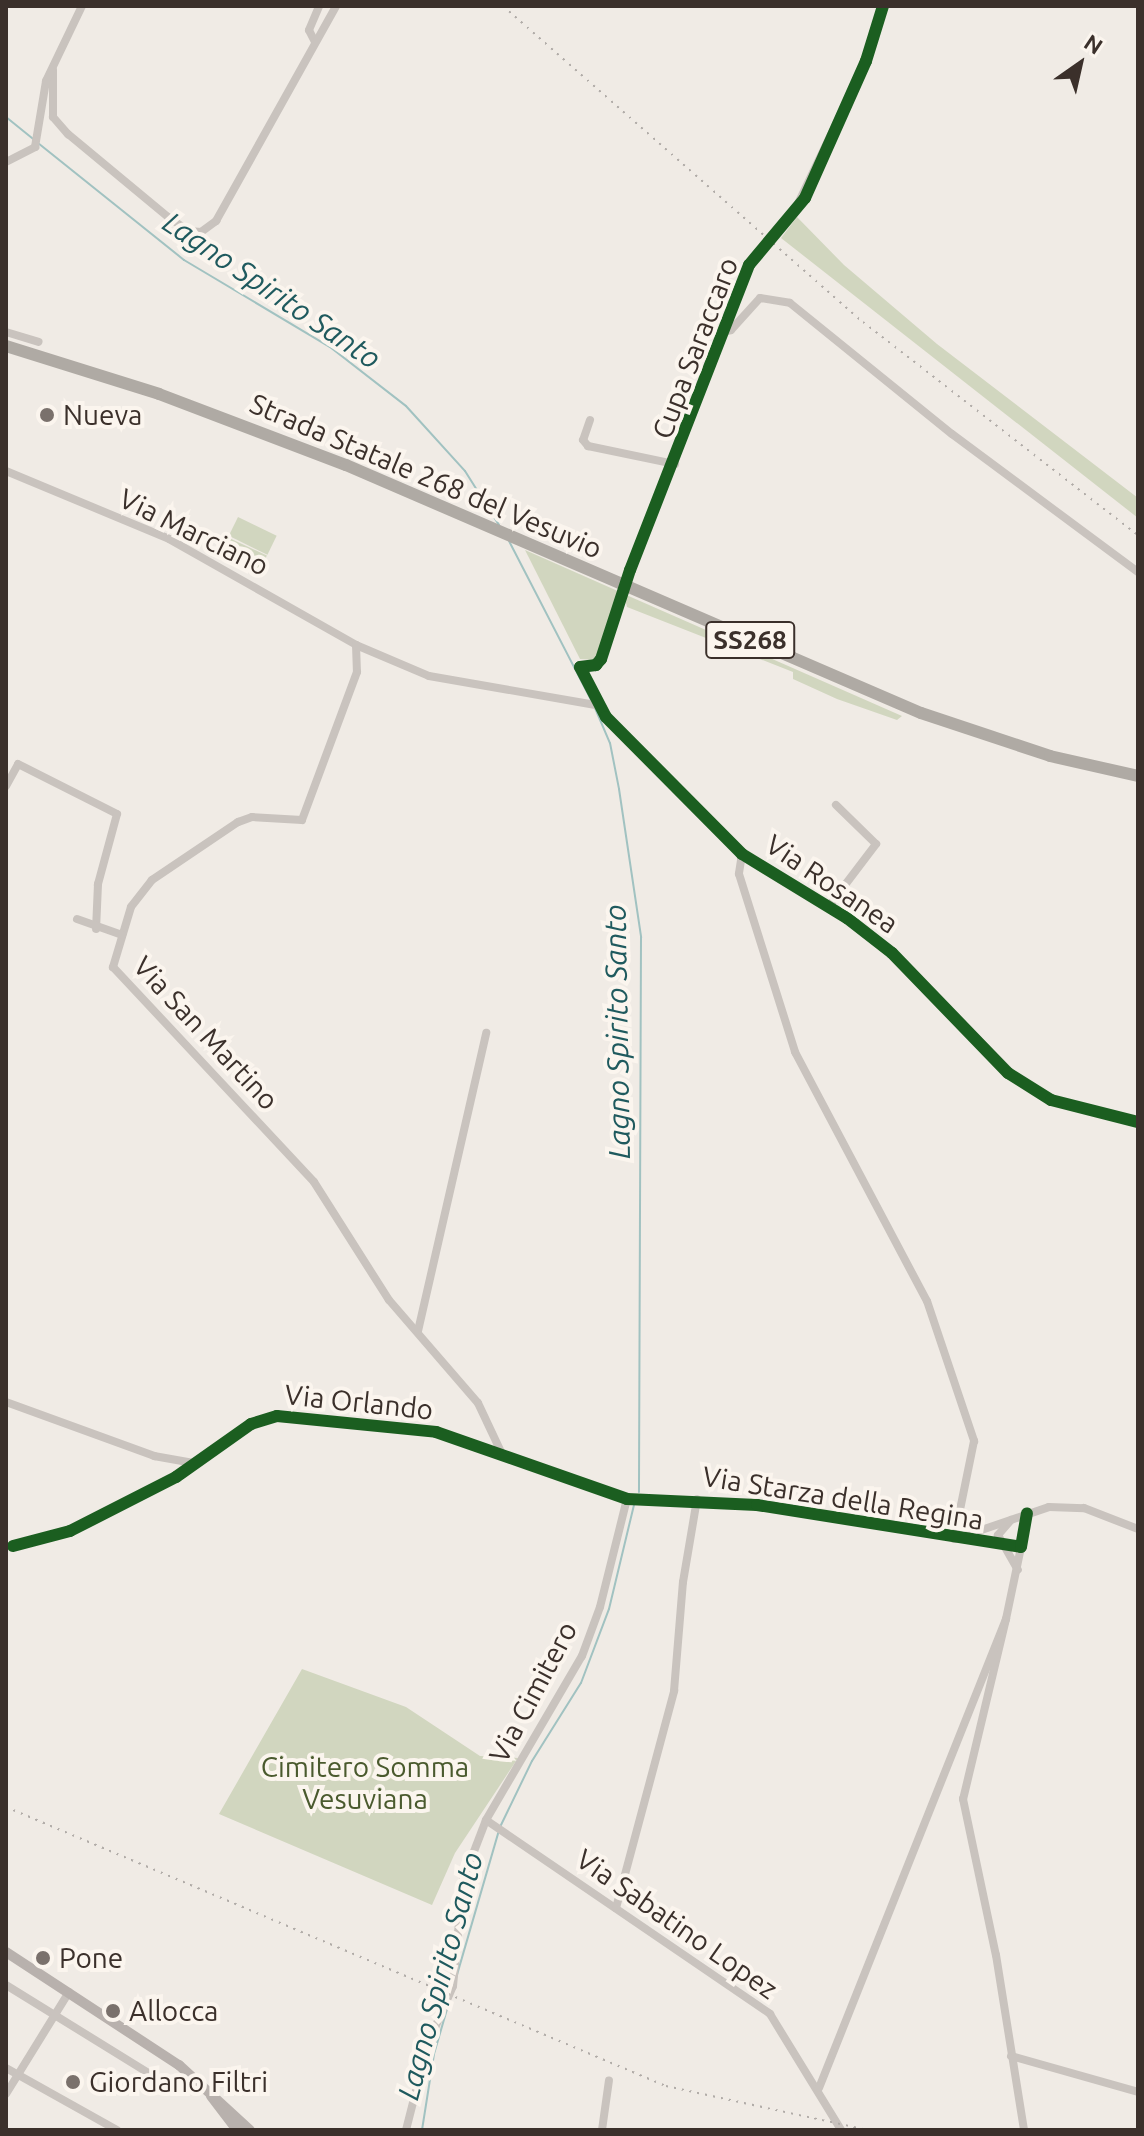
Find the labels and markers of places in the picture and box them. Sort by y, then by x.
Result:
place label: Nueva [63,398,142,432]
marker: Nueva [38,406,56,424]
place label: Pone [59,1941,123,1975]
marker: Pone [34,1949,52,1967]
place label: Allocca [129,1994,219,2028]
marker: Allocca [104,2002,122,2020]
place label: Giordano Filtri [89,2065,268,2099]
marker: Giordano Filtri [64,2073,82,2091]

